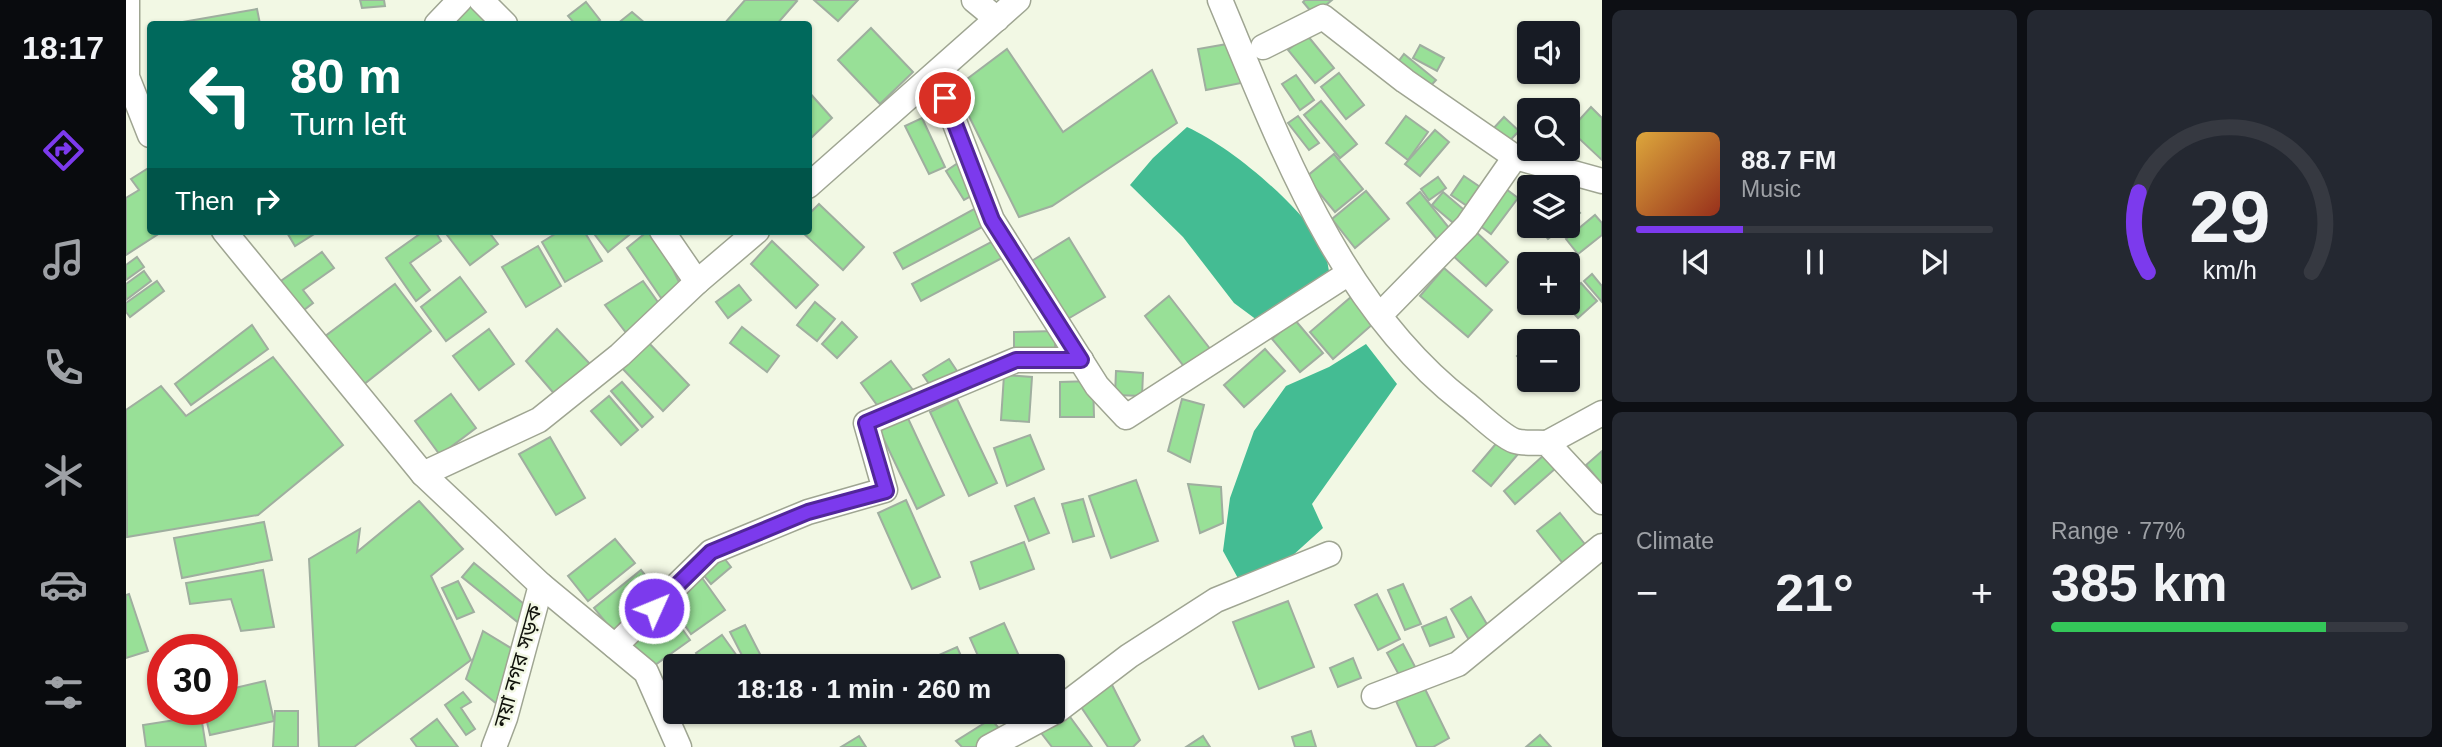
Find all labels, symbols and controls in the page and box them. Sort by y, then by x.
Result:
map controls [1517,21,1580,392]
button: sound [1517,21,1580,84]
text: 18:17 [22,30,104,66]
icon: left [175,49,266,140]
text: 80 m [290,49,402,103]
pin [915,68,975,128]
icon: arrive [926,79,964,117]
button: search [1517,98,1580,161]
text: Turn left [290,106,406,142]
icon: directions [39,126,88,175]
text: 88.7 FM [1741,145,1836,175]
button: layers [1517,175,1580,238]
text: Music [1741,176,1801,202]
text: 29 [2189,177,2270,258]
icon: right [248,182,286,220]
text: Then [175,186,234,216]
icon: music [39,235,88,284]
icon: previous [1677,243,1715,281]
icon: pause [1796,243,1834,281]
icon: next [1915,243,1953,281]
button: + [1517,252,1580,315]
text: km/h [2202,256,2257,284]
button: − [1517,329,1580,392]
icon: phone [39,343,88,392]
icon: climate [39,451,88,500]
text: Range · 77% [2051,518,2185,544]
text: Climate [1636,528,1714,554]
text: 385 km [2051,554,2227,612]
icon: car [39,560,88,609]
text: 21° [1775,564,1854,622]
position arrow [617,571,691,645]
text: − [1636,572,1658,614]
text: + [1971,572,1993,614]
street label: নয়া নগর সড়ক [489,601,546,731]
speed limit sign: 30 [147,634,238,725]
icon: filters [39,668,88,717]
text: 18:18 · 1 min · 260 m [737,674,991,704]

